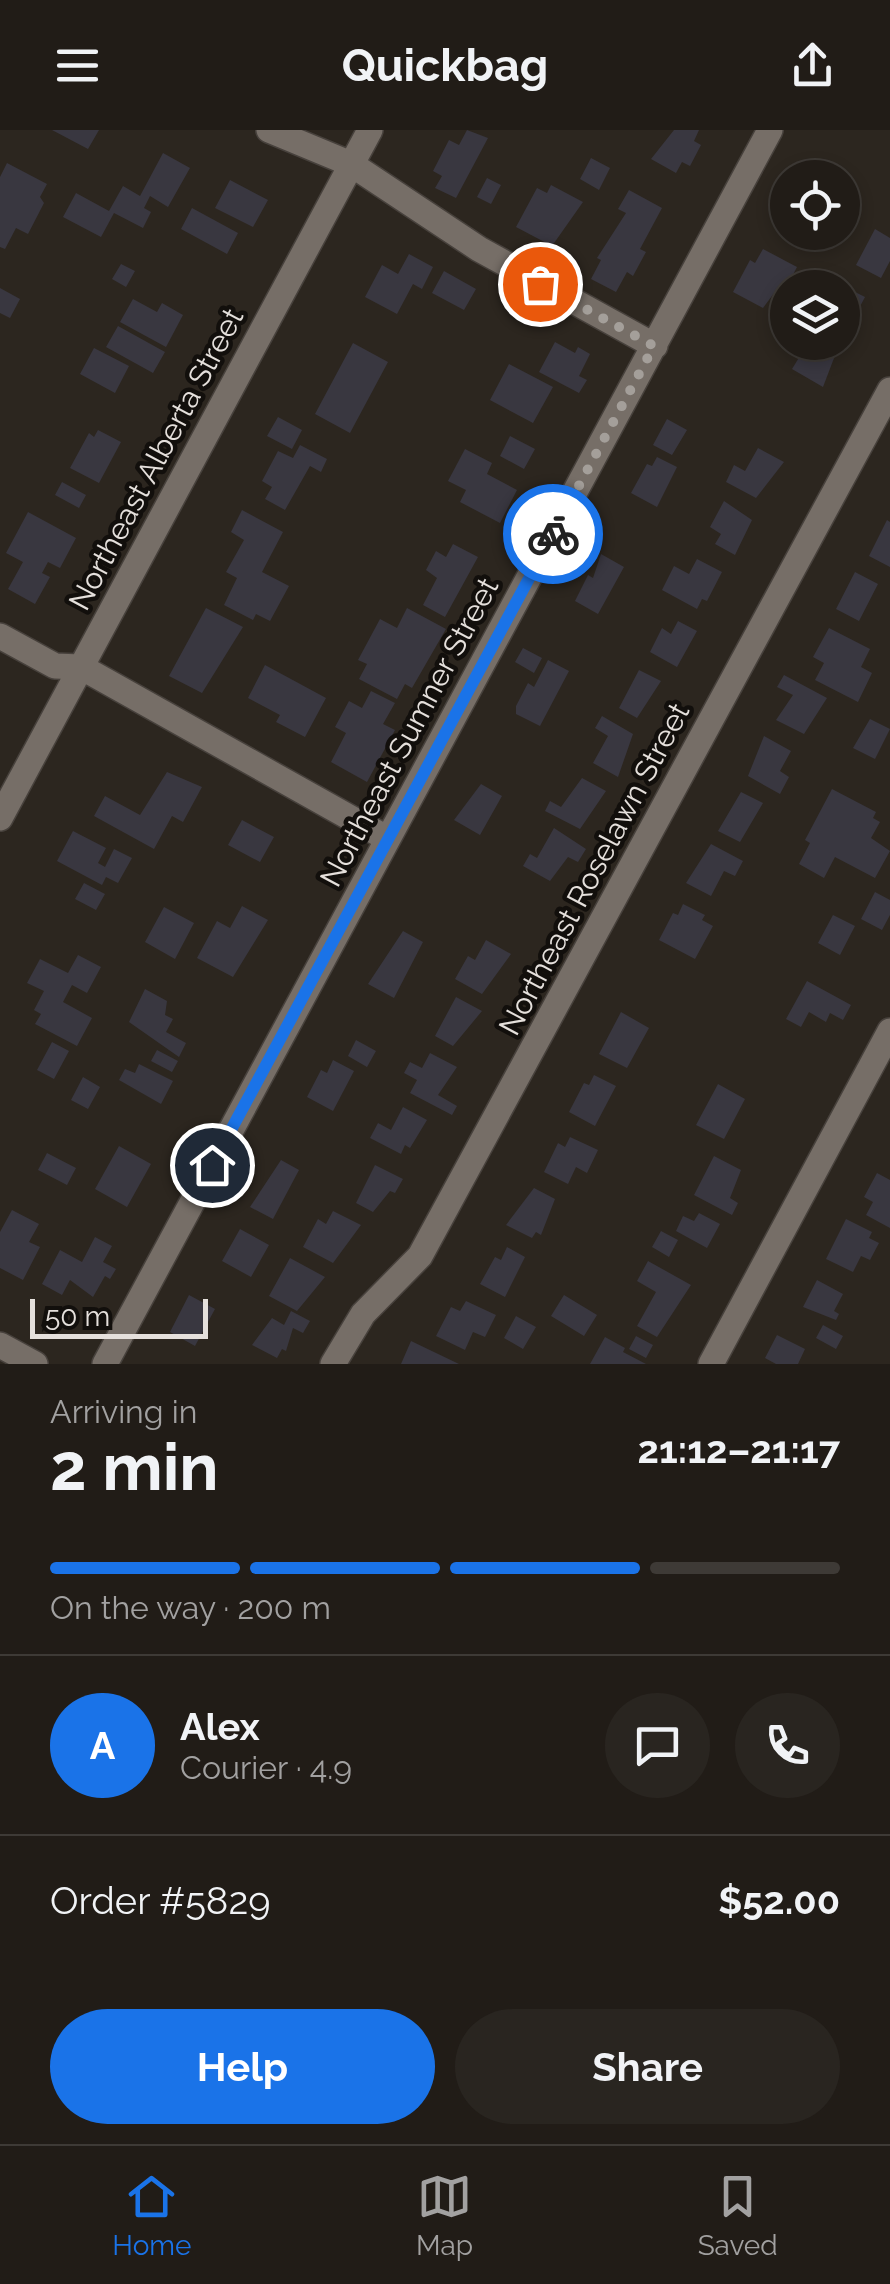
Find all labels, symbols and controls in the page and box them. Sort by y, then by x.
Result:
icon: menu [50,38,105,93]
icon: share [785,38,840,93]
text: Quickbag [342,39,548,92]
map controls [770,160,860,360]
button: locate [770,160,860,250]
pin [498,242,583,327]
icon: bag [513,257,568,312]
button: layers [770,270,860,360]
street label: Northeast Alberta Street [62,302,250,616]
courier [503,484,603,584]
icon: bike [526,507,581,562]
street label: Northeast Sumner Street [313,572,505,892]
street label: Northeast Roselawn Street [492,697,696,1041]
pin [170,1123,255,1208]
icon: home [185,1138,240,1193]
scale bar [30,1294,208,1338]
text: 50 m [45,1300,110,1333]
text: Arriving in [50,1393,197,1430]
text: 21:12–21:17 [638,1427,840,1472]
text: 2 min [50,1429,219,1505]
text: On the way · 200 m [50,1589,331,1626]
button: chat [605,1693,710,1798]
button: phone [735,1693,840,1798]
text: Alex [180,1704,260,1749]
text: A [90,1723,115,1768]
text: Courier · 4.9 [180,1749,352,1786]
text: Order #5829 [50,1878,270,1923]
text: $52.00 [718,1878,840,1923]
button: Help [50,2009,435,2124]
button: Share [455,2009,840,2124]
tab: Home [112,2169,192,2262]
tab: Map [416,2169,473,2262]
tab: Saved [698,2169,778,2262]

